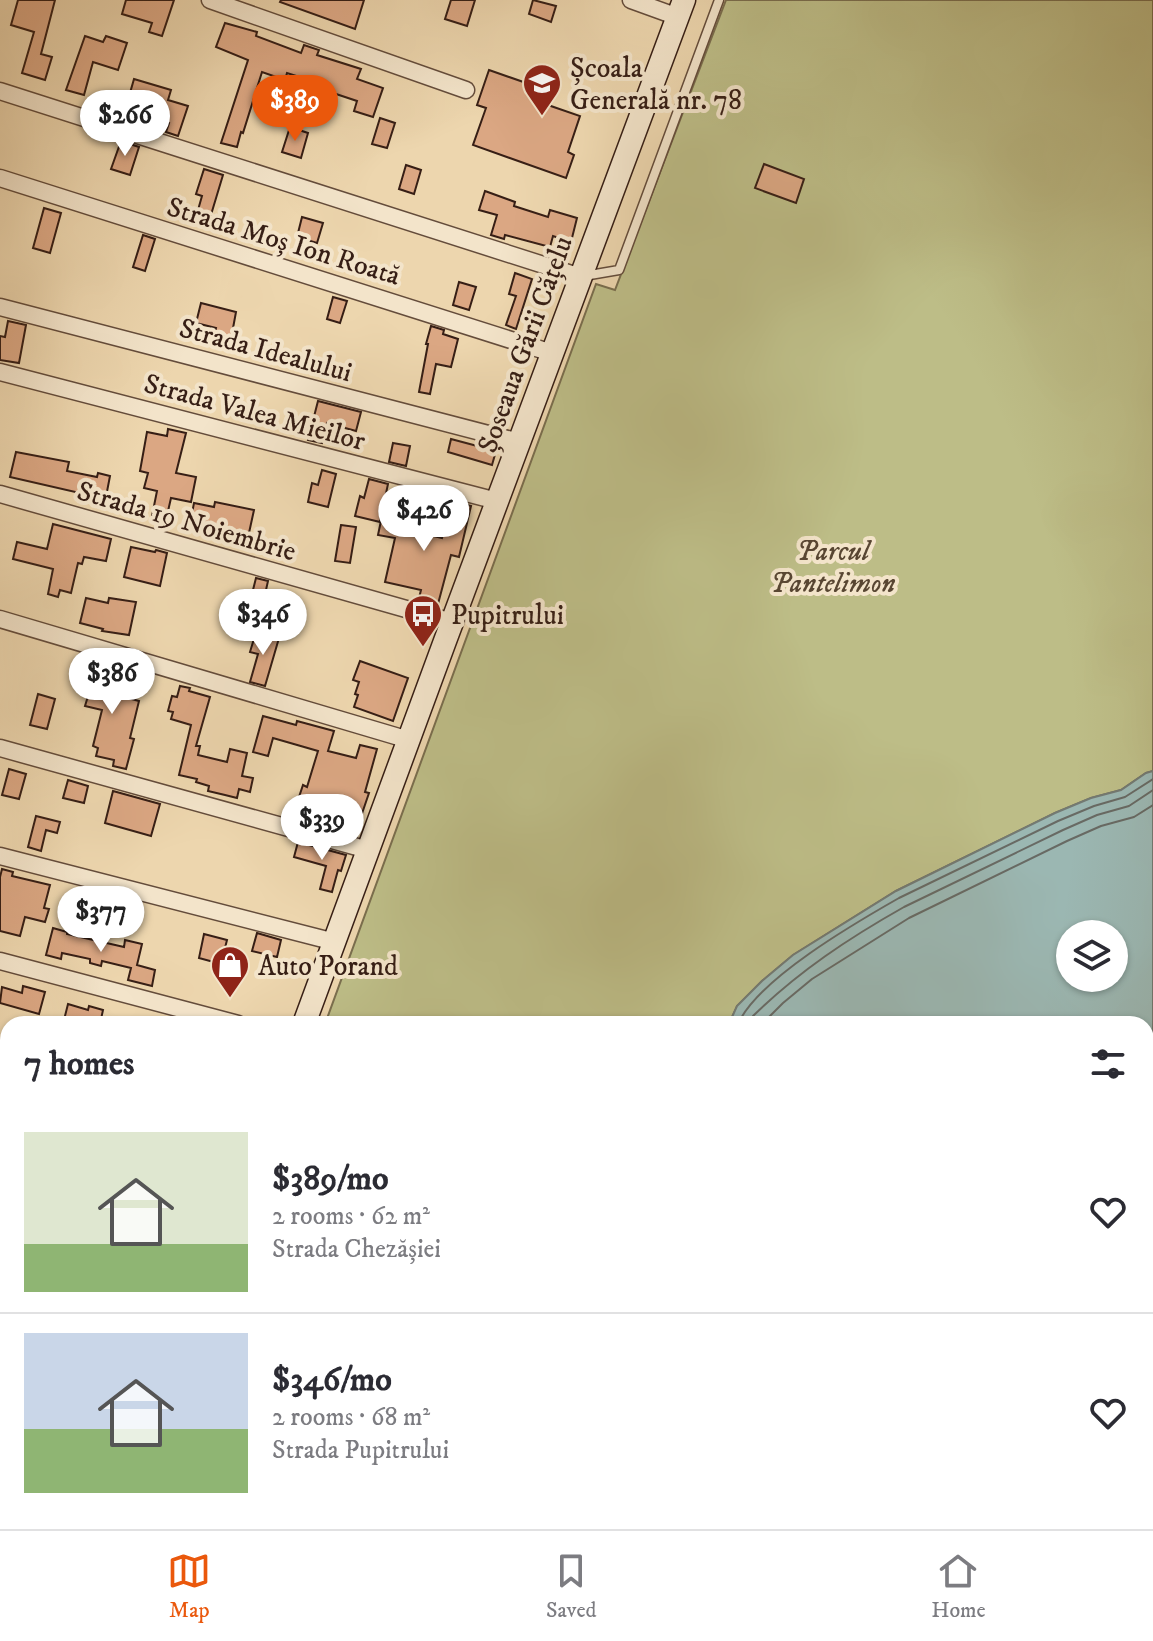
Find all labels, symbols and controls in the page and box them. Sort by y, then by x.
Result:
place label: Școala Generală nr. 78 [570,51,742,118]
school or university icon: Școala Generală nr. 78 [521,62,563,117]
pin: $389 [248,75,342,143]
text: $389 [270,84,320,117]
pin: $266 [78,90,172,158]
text: $266 [98,99,152,132]
street label: Strada Moș Ion Roată [163,189,405,294]
street label: Șoseaua Gării Cățelu [470,231,581,458]
street label: Strada Idealului [175,311,356,390]
street label: Strada Valea Mieilor [140,366,370,459]
street label: Strada 19 Noiembrie [73,473,300,569]
pin: $426 [377,485,471,553]
text: $426 [396,494,452,527]
park label: Parcul Pantelimon [771,534,895,601]
pin: $346 [216,589,310,657]
bus stop icon: Pupitrului [402,593,444,648]
text: $346 [237,598,289,631]
place label: Pupitrului [451,598,564,633]
pin: $386 [65,648,159,716]
text: $386 [87,657,137,690]
pin: $339 [275,794,369,862]
text: $339 [299,803,345,836]
pin: $377 [54,886,148,954]
text: $377 [75,895,127,928]
map controls [1056,920,1128,992]
button: layers [1056,920,1128,992]
shop icon: Auto Porand [209,944,251,999]
place label: Auto Porand [258,949,398,984]
icon: filters [1086,1042,1130,1086]
text: 7 homes [24,1043,134,1085]
text: $389/mo [272,1158,388,1200]
icon: home [88,1164,184,1260]
icon: heart [1086,1190,1130,1234]
text: 2 rooms · 62 m² [272,1200,430,1233]
text: Strada Chezășiei [272,1233,441,1266]
text: $346/mo [272,1359,392,1401]
icon: home [88,1365,184,1461]
icon: heart [1086,1391,1130,1435]
text: 2 rooms · 68 m² [272,1401,430,1434]
text: Strada Pupitrului [272,1434,449,1467]
tab: Map [167,1549,211,1624]
tab: Saved [546,1549,597,1624]
tab: Home [931,1549,986,1624]

